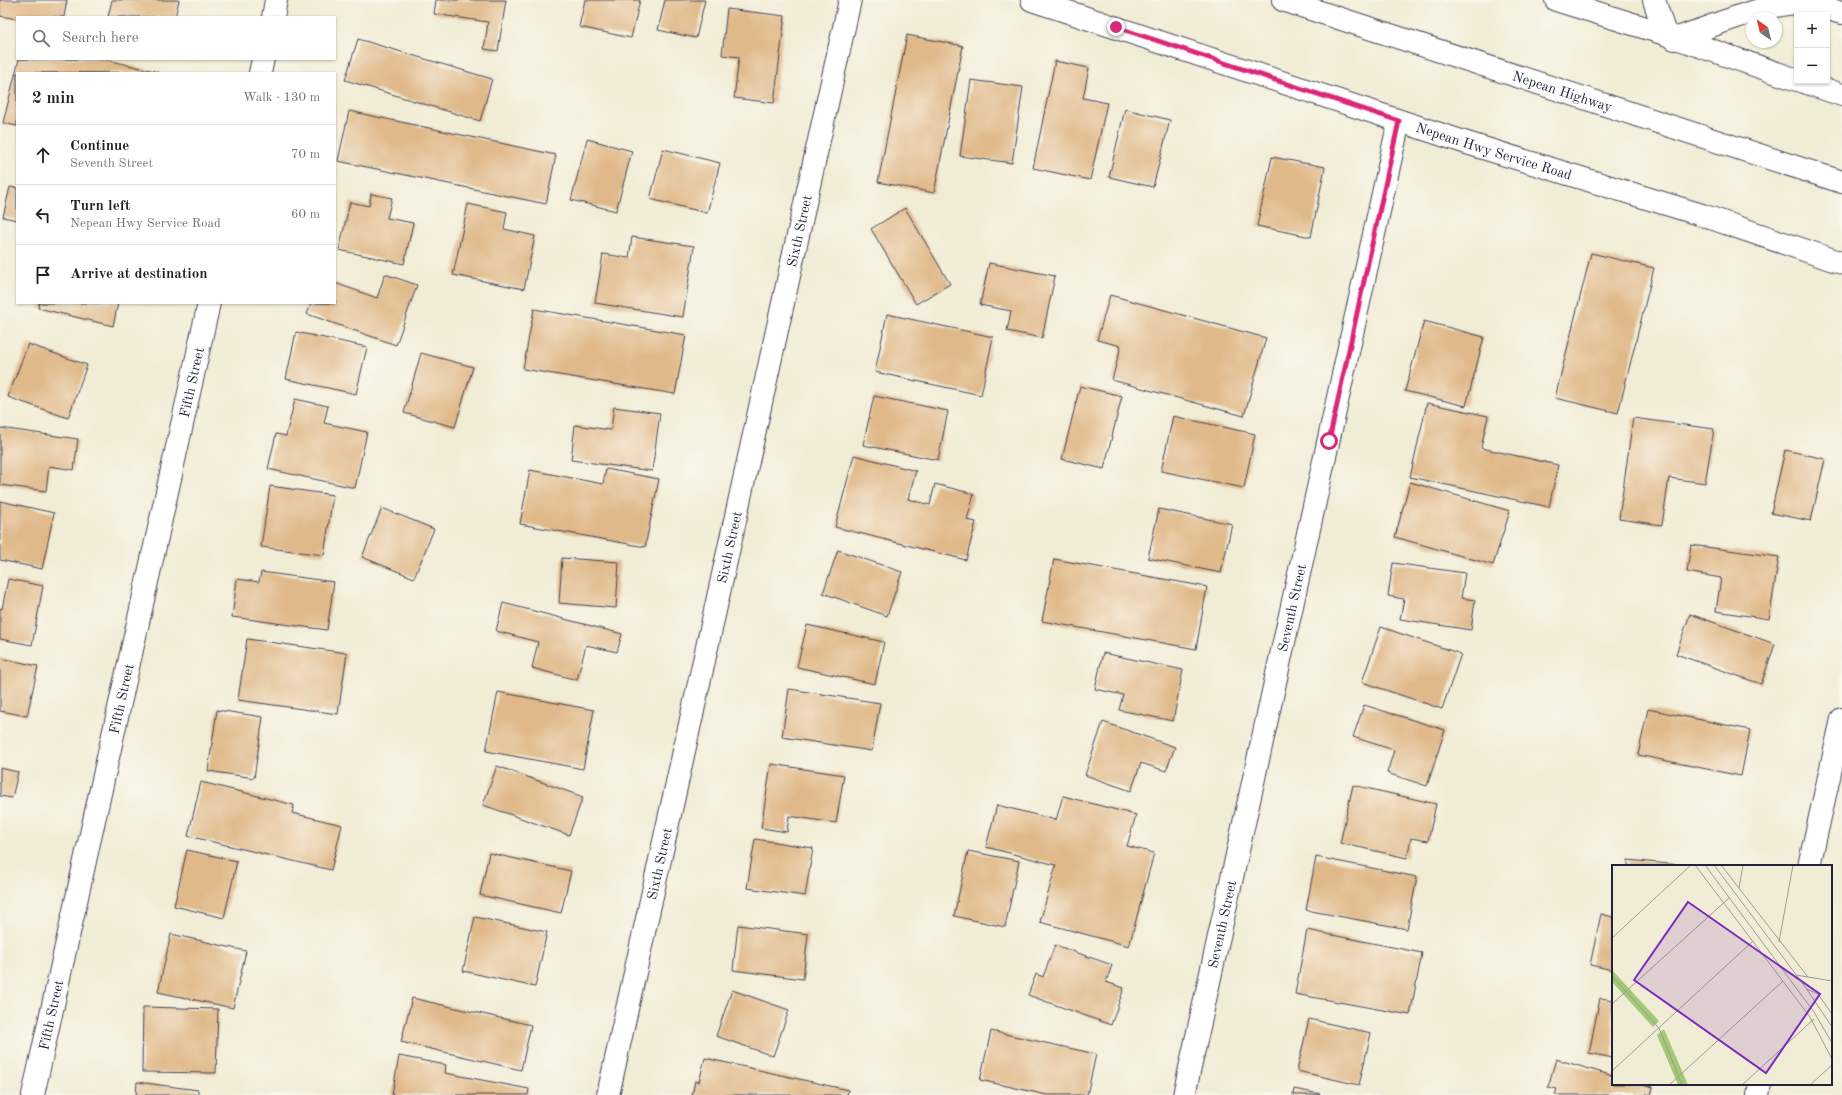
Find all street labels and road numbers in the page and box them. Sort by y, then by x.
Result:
street label: Nepean Highway [1511,69,1614,115]
street label: Nepean Hwy Service Road [1414,121,1573,183]
street label: Sixth Street [785,194,815,268]
street label: Fifth Street [178,346,207,419]
street label: Sixth Street [715,510,745,585]
street label: Seventh Street [1276,563,1309,653]
street label: Fifth Street [107,662,137,735]
street label: Sixth Street [645,826,675,901]
street label: Seventh Street [1206,879,1239,970]
street label: Fifth Street [37,979,66,1052]

